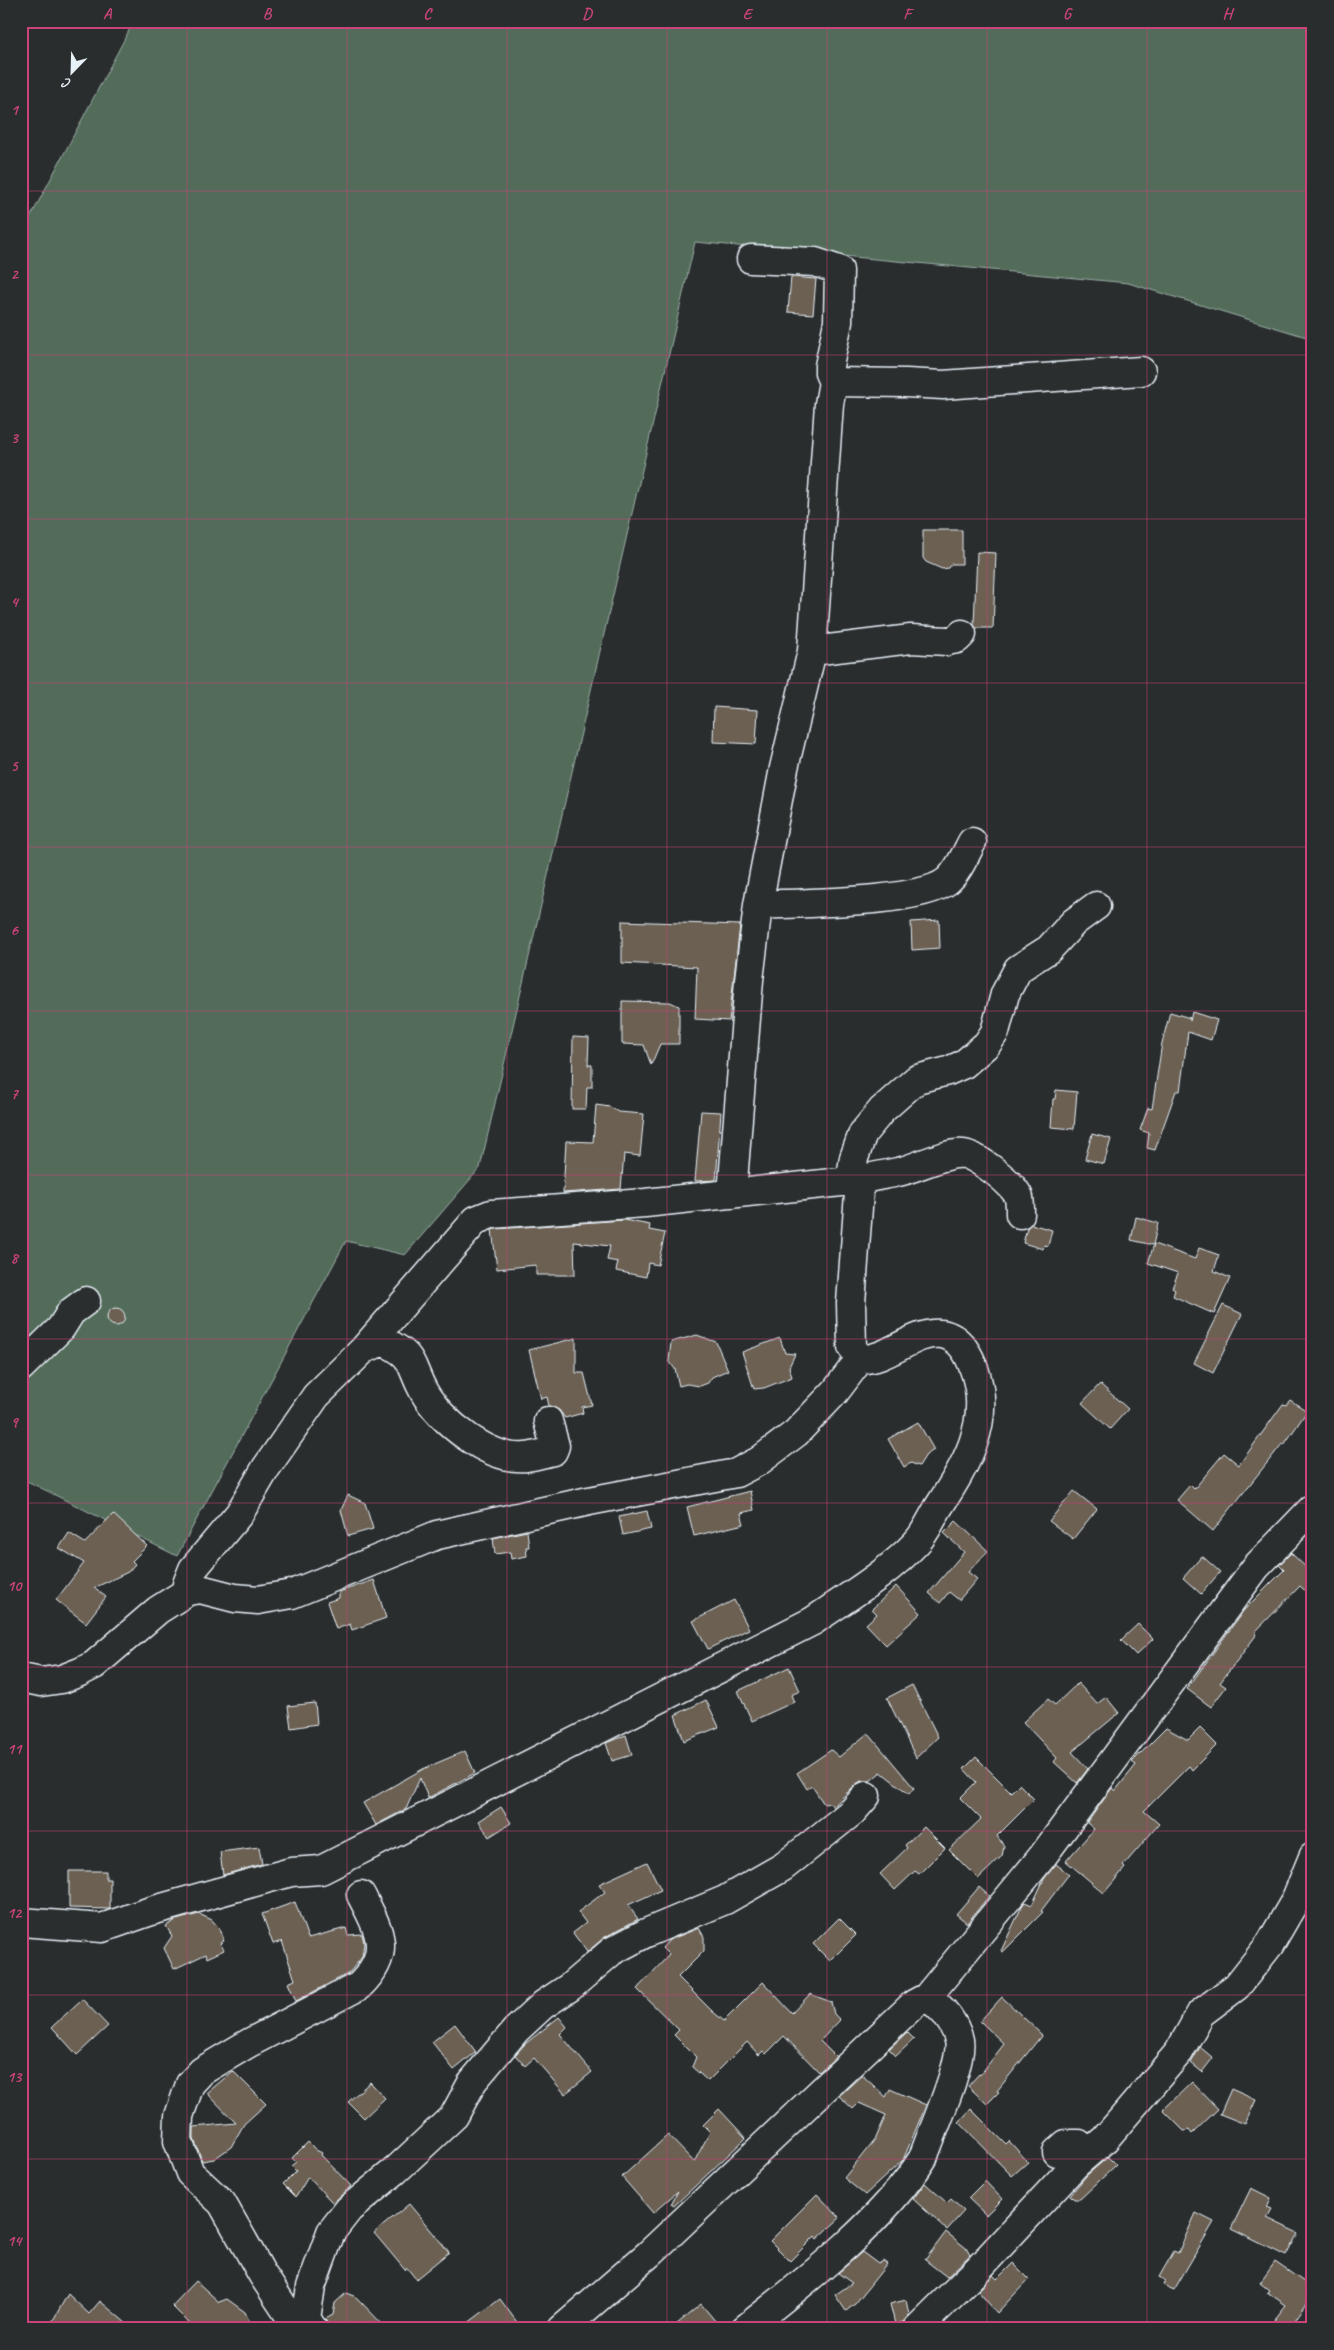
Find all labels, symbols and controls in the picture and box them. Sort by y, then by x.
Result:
text: A [103,4,113,24]
text: B [263,4,273,24]
text: C [423,4,433,24]
text: D [582,4,593,24]
text: E [743,4,754,24]
text: F [903,4,914,24]
text: G [1063,4,1073,24]
text: H [1222,4,1234,24]
north arrow [48,48,98,98]
text: С [59,74,74,93]
text: 1 [10,100,19,120]
text: 2 [10,264,19,284]
text: 3 [10,428,19,448]
text: 4 [10,592,19,612]
text: 5 [11,756,20,776]
text: 6 [10,920,19,940]
text: 7 [10,1084,19,1104]
text: 8 [10,1248,19,1268]
text: 9 [10,1412,19,1432]
text: 10 [7,1576,23,1596]
text: 11 [7,1739,23,1759]
text: 12 [7,1903,23,1923]
text: 13 [7,2067,23,2087]
text: 14 [7,2231,23,2251]

